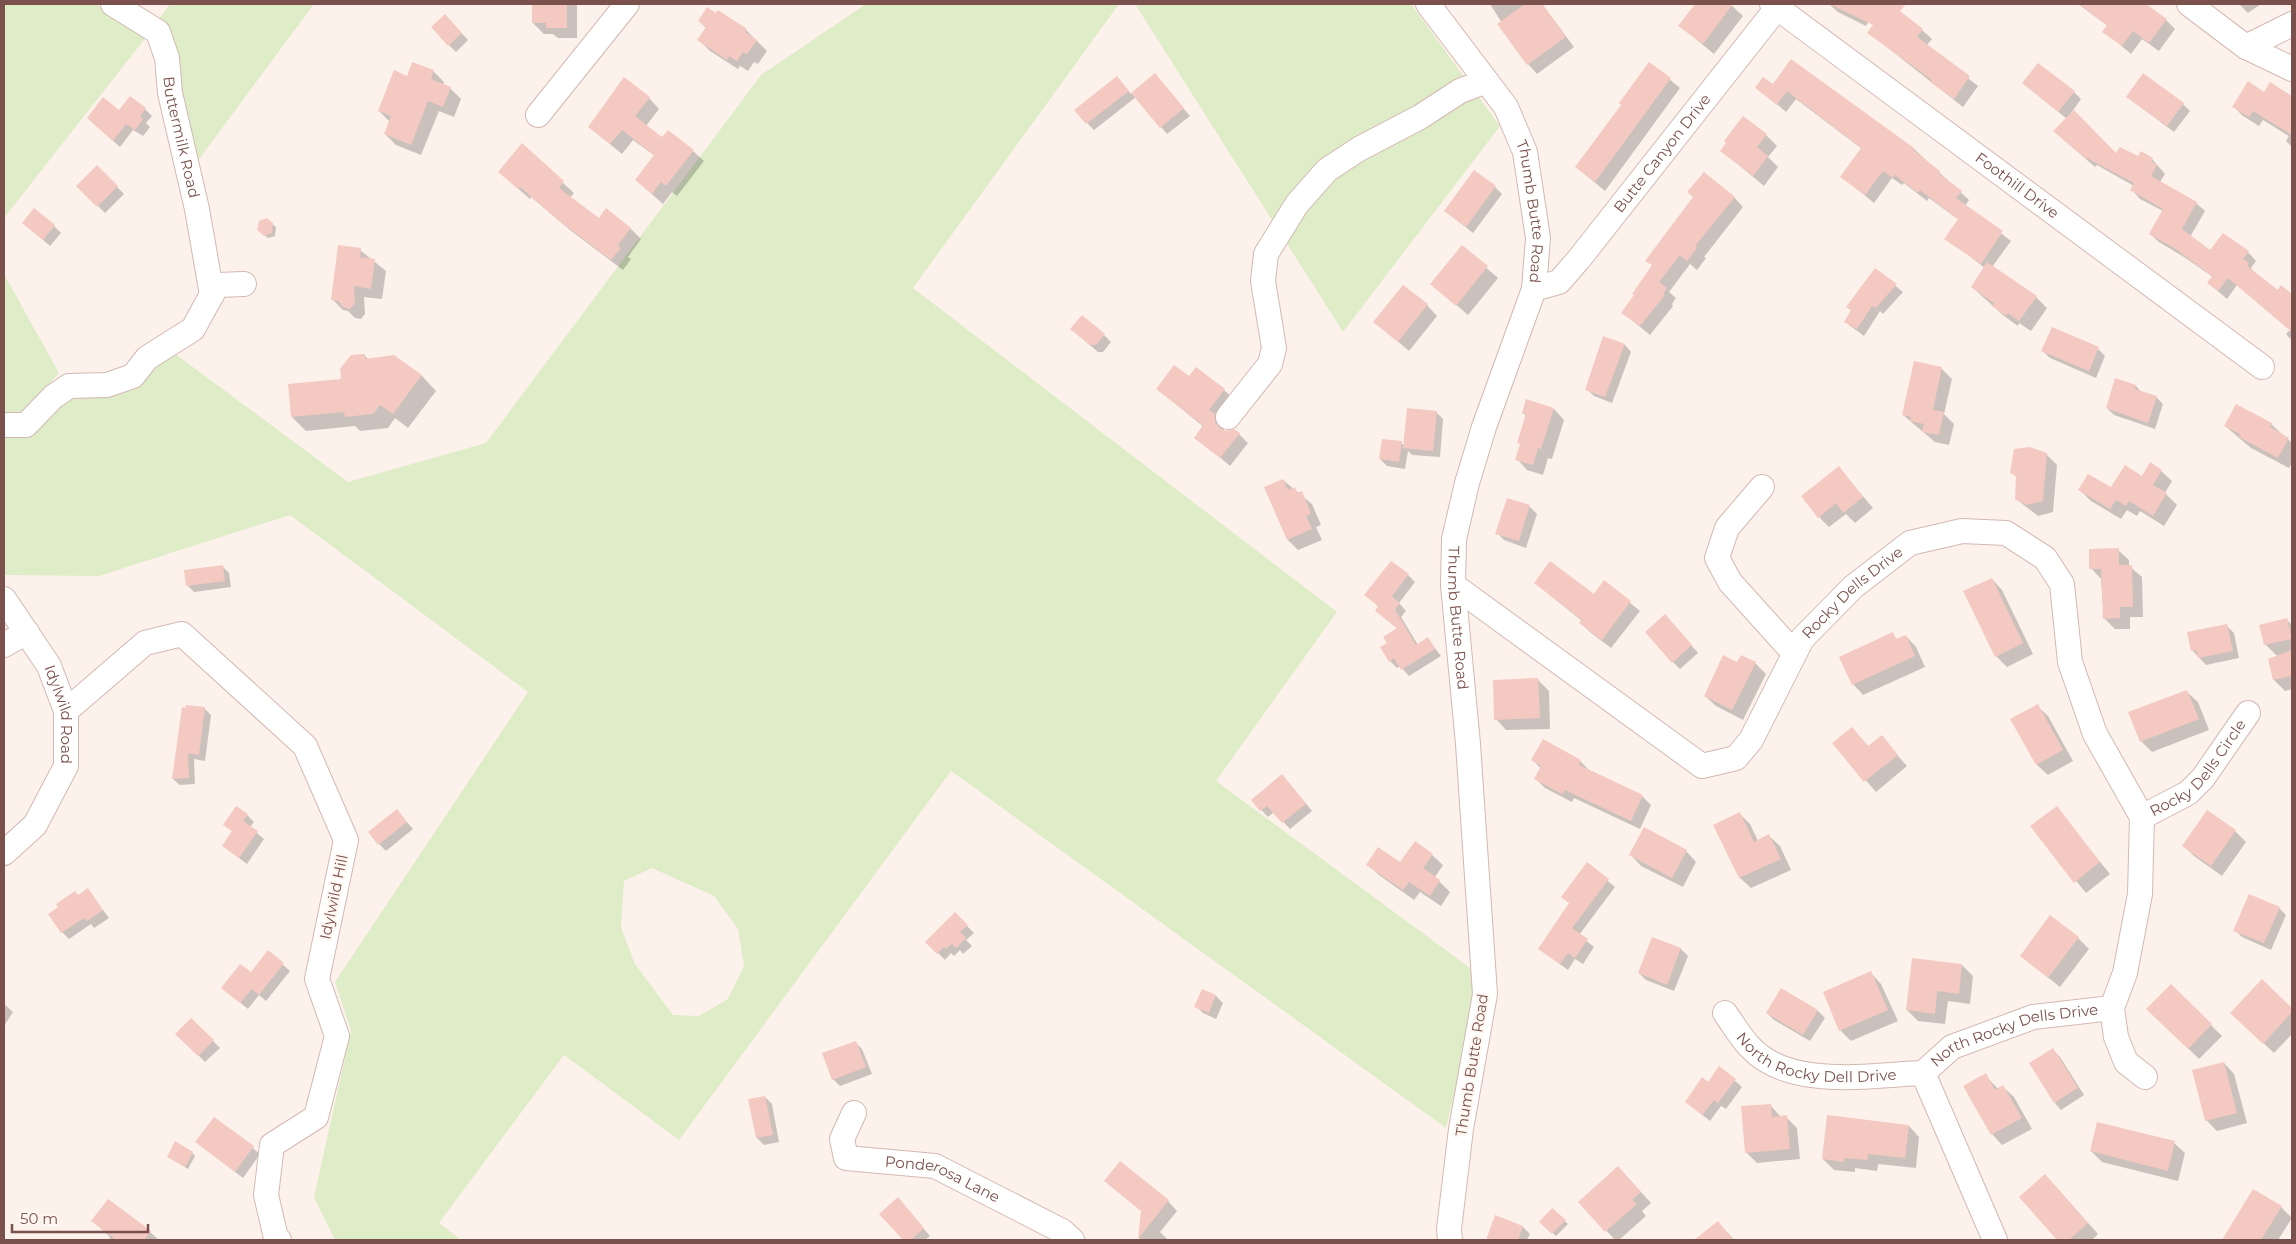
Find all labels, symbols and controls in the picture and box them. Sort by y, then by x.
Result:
street label: Buttermilk Road [160,75,204,200]
street label: Butte Canyon Drive [1609,90,1715,216]
street label: Thumb Butte Road [1512,137,1548,284]
street label: Foothill Drive [1972,148,2063,222]
street label: Rocky Dells Drive [1798,542,1906,642]
street label: Thumb Butte Road [1444,546,1473,691]
street label: Idylwild Road [40,662,76,764]
street label: Rocky Dells Circle [2146,716,2250,820]
street label: Idylwild Hill [315,853,352,941]
street label: Thumb Butte Road [1451,992,1492,1138]
street label: North Rocky Dells Drive [1926,1000,2099,1071]
street label: North Rocky Dell Drive [1732,1028,1897,1086]
street label: Ponderosa Lane [884,1152,1003,1207]
scale bar [12,1202,149,1234]
text: 50 m [20,1209,58,1228]

